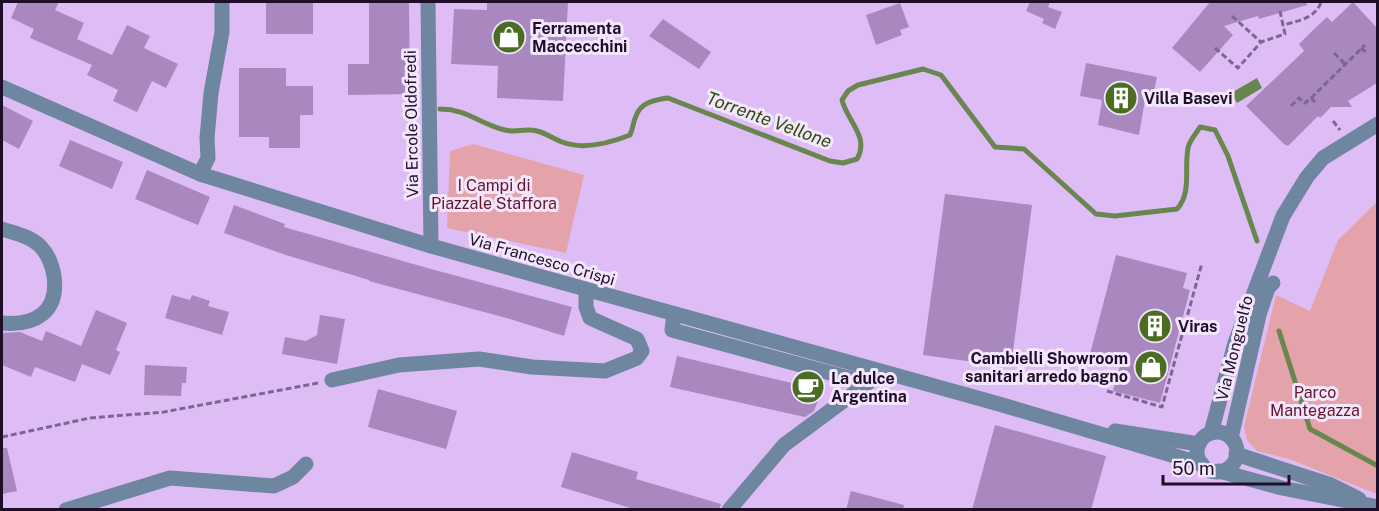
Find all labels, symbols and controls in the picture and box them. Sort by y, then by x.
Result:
shop icon: Ferramenta Maccecchini [491,19,527,55]
place label: Ferramenta Maccecchini [532,19,627,56]
street label: Via Ercole Oldofredi [401,50,422,198]
building icon: Villa Basevi [1103,80,1139,116]
water label: Torrente Vellone [704,87,835,152]
place label: Villa Basevi [1144,89,1232,108]
park label: I Campi di Piazzale Staffora [431,176,557,213]
street label: Via Francesco Crispi [467,230,617,289]
street label: Via Monguelfo [1212,294,1257,403]
building icon: Viras [1137,308,1173,344]
place label: Viras [1178,317,1217,336]
place label: Cambielli Showroom sanitari arredo bagno [965,349,1128,386]
shop icon: Cambielli Showroom sanitari arredo bagno [1133,349,1169,385]
cafe icon: La dulce Argentina [790,369,826,405]
place label: La dulce Argentina [831,369,907,406]
park label: Parco Mantegazza [1270,383,1360,420]
scale bar [1163,448,1289,486]
text: 50 m [1172,458,1215,479]

